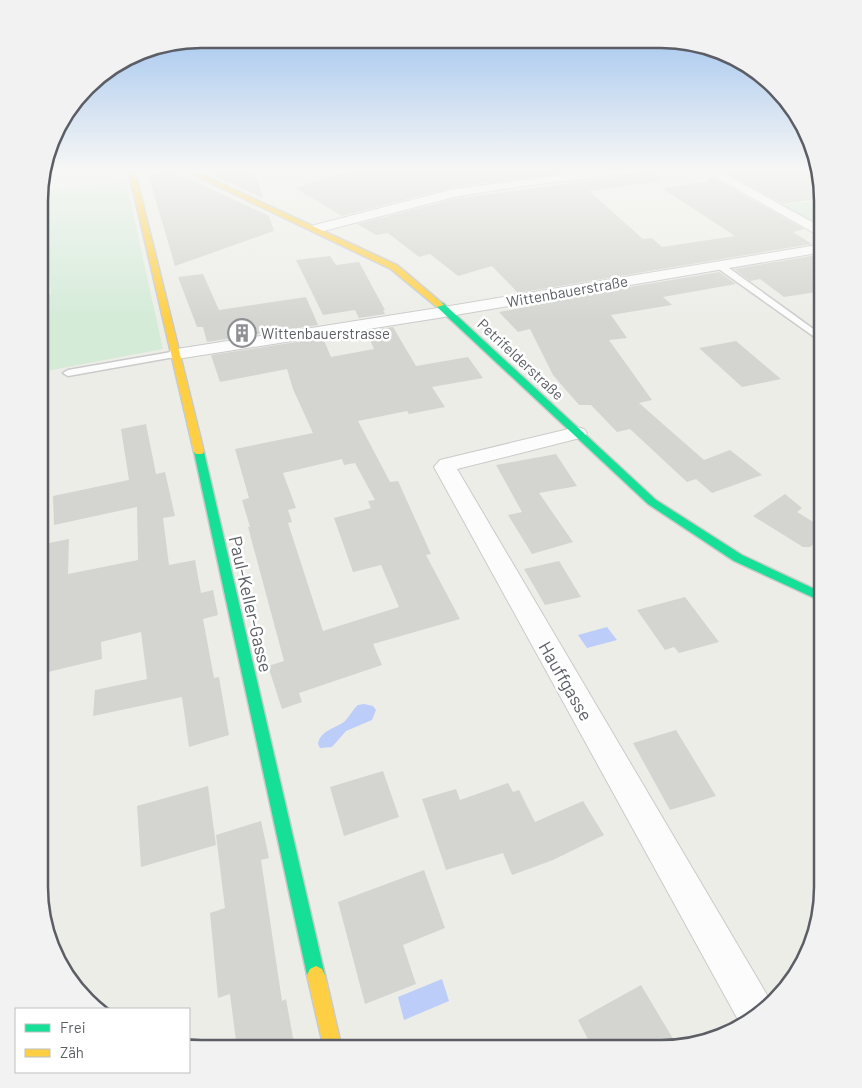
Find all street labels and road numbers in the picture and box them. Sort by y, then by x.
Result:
street label: Wittenbauerstraße [505,271,629,311]
street label: Petrifelderstraße [474,315,568,403]
street label: Paul-Keller-Gasse [225,534,277,674]
street label: Hauffgasse [534,637,598,725]

